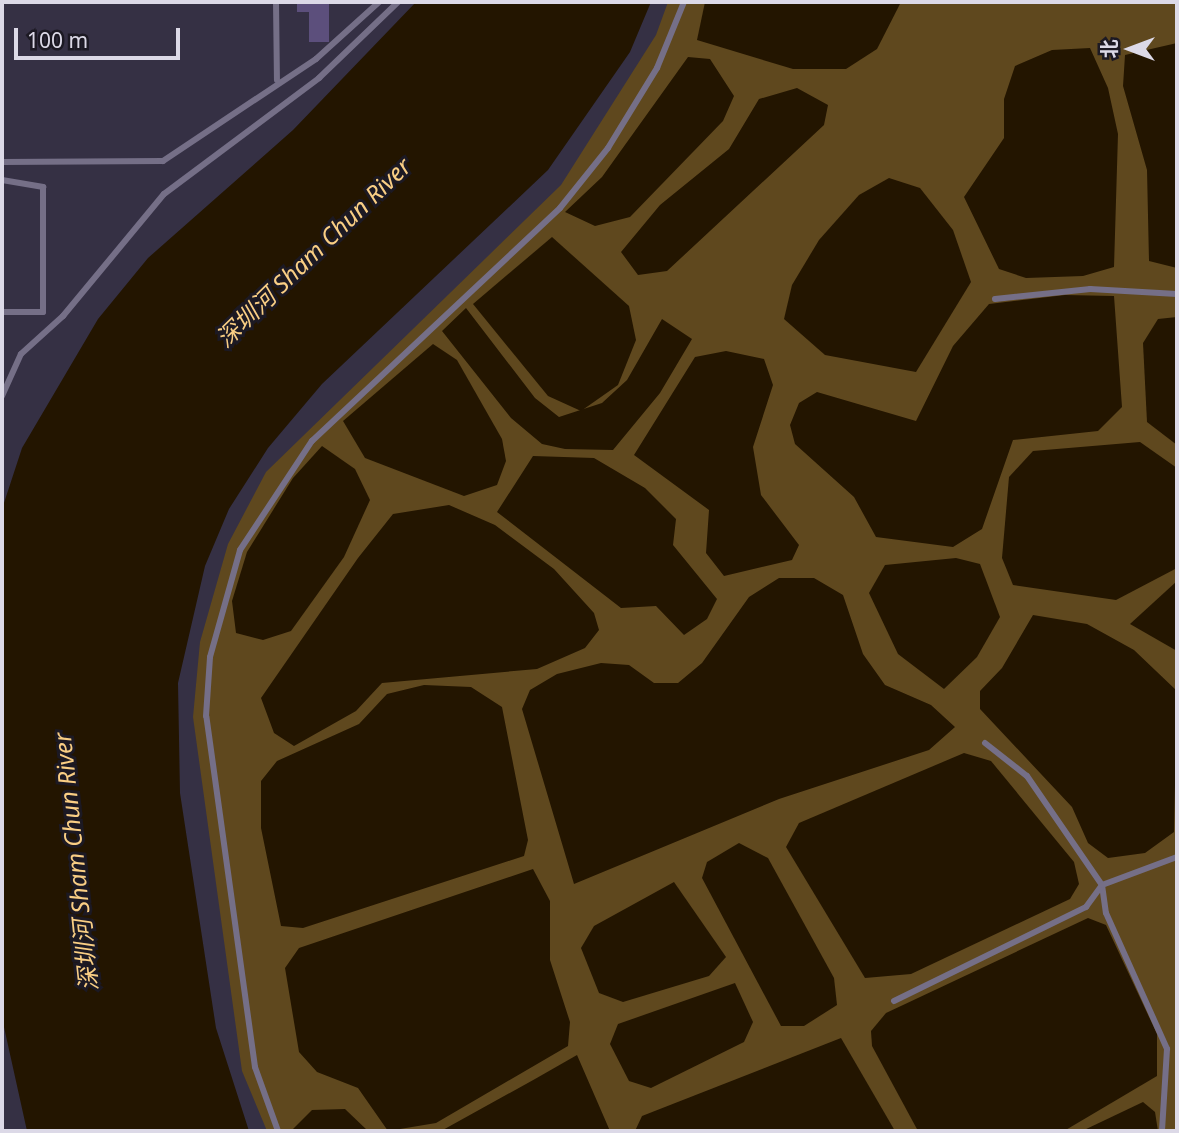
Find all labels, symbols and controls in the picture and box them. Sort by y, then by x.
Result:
scale bar [18,14,184,58]
north arrow [1095,14,1165,84]
text: 100 m [27,26,88,54]
text: 北 [1096,40,1122,59]
water label: 深圳河 Sham Chun River [210,151,416,353]
water label: 深圳河 Sham Chun River [47,731,103,993]

